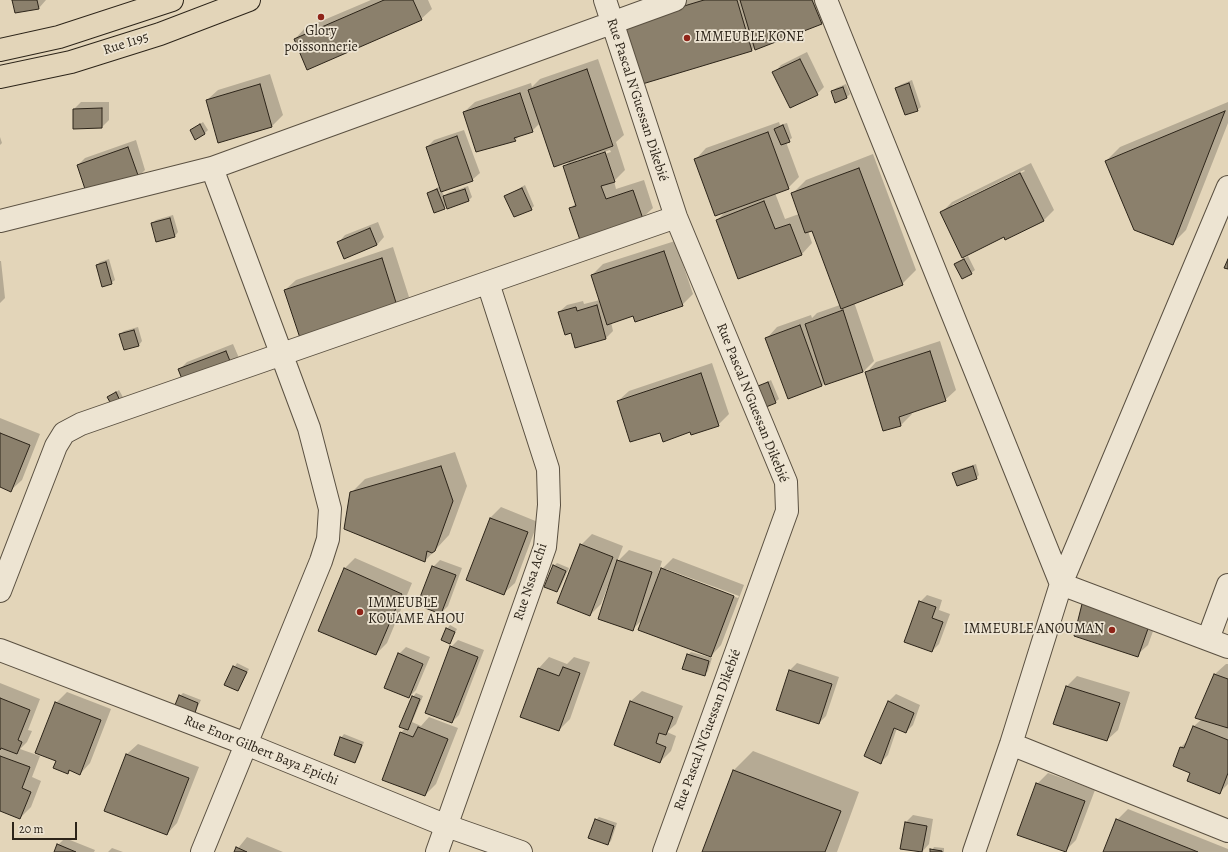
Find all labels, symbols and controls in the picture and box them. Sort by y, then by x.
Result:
marker: Glory poissonnerie [316,12,326,22]
street label: Rue Pascal N'Guessan Dikebié [603,16,671,184]
place label: Glory poissonnerie [284,24,358,56]
street label: Rue I195 [101,29,151,59]
place label: IMMEUBLE KONE [695,30,804,46]
marker: IMMEUBLE KONE [682,33,692,43]
street label: Rue Pascal N'Guessan Dikebié [712,321,792,485]
street label: Rue Nssa Achi [511,541,551,623]
place label: IMMEUBLE KOUAME AHOU [368,596,465,628]
marker: IMMEUBLE KOUAME AHOU [355,607,365,617]
place label: IMMEUBLE ANOUMAN [964,622,1104,638]
marker: IMMEUBLE ANOUMAN [1107,625,1117,635]
street label: Rue Pascal N'Guessan Dikebié [671,647,745,813]
street label: Rue Enor Gilbert Baya Epichi [181,712,341,790]
scale bar [14,814,79,840]
text: 20 m [19,821,43,837]

